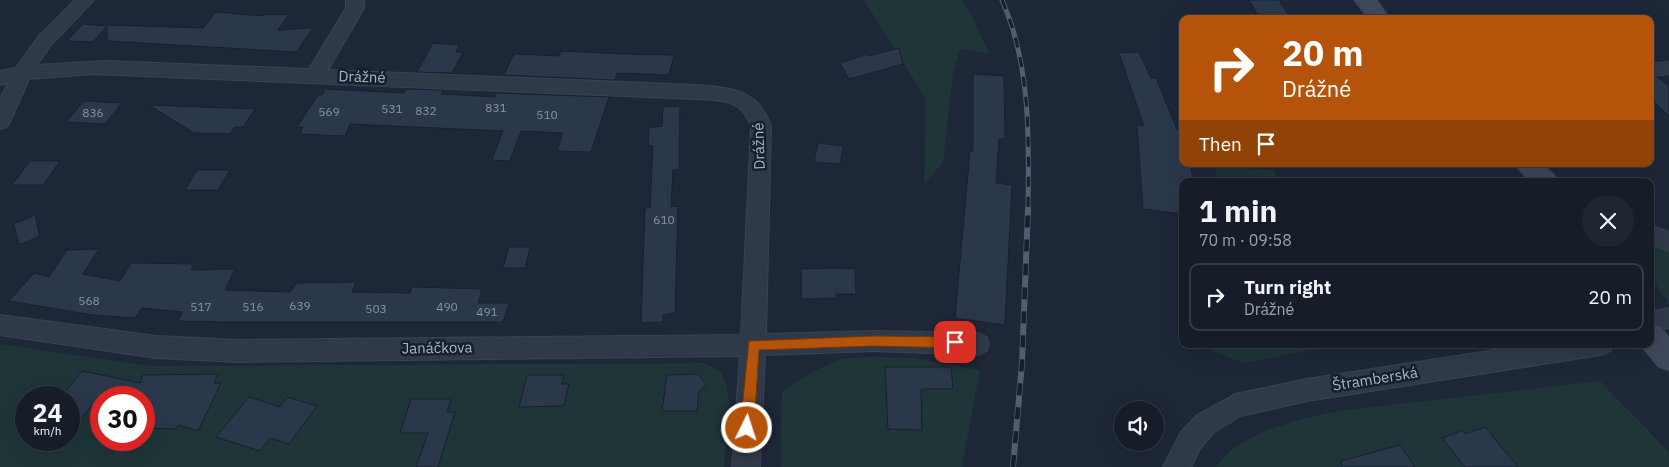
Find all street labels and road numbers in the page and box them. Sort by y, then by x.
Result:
street label: Drážné [338,66,386,87]
street label: Drážné [748,122,769,170]
street label: Janáčkova [401,337,473,358]
street label: Štramberská [1331,362,1419,395]

